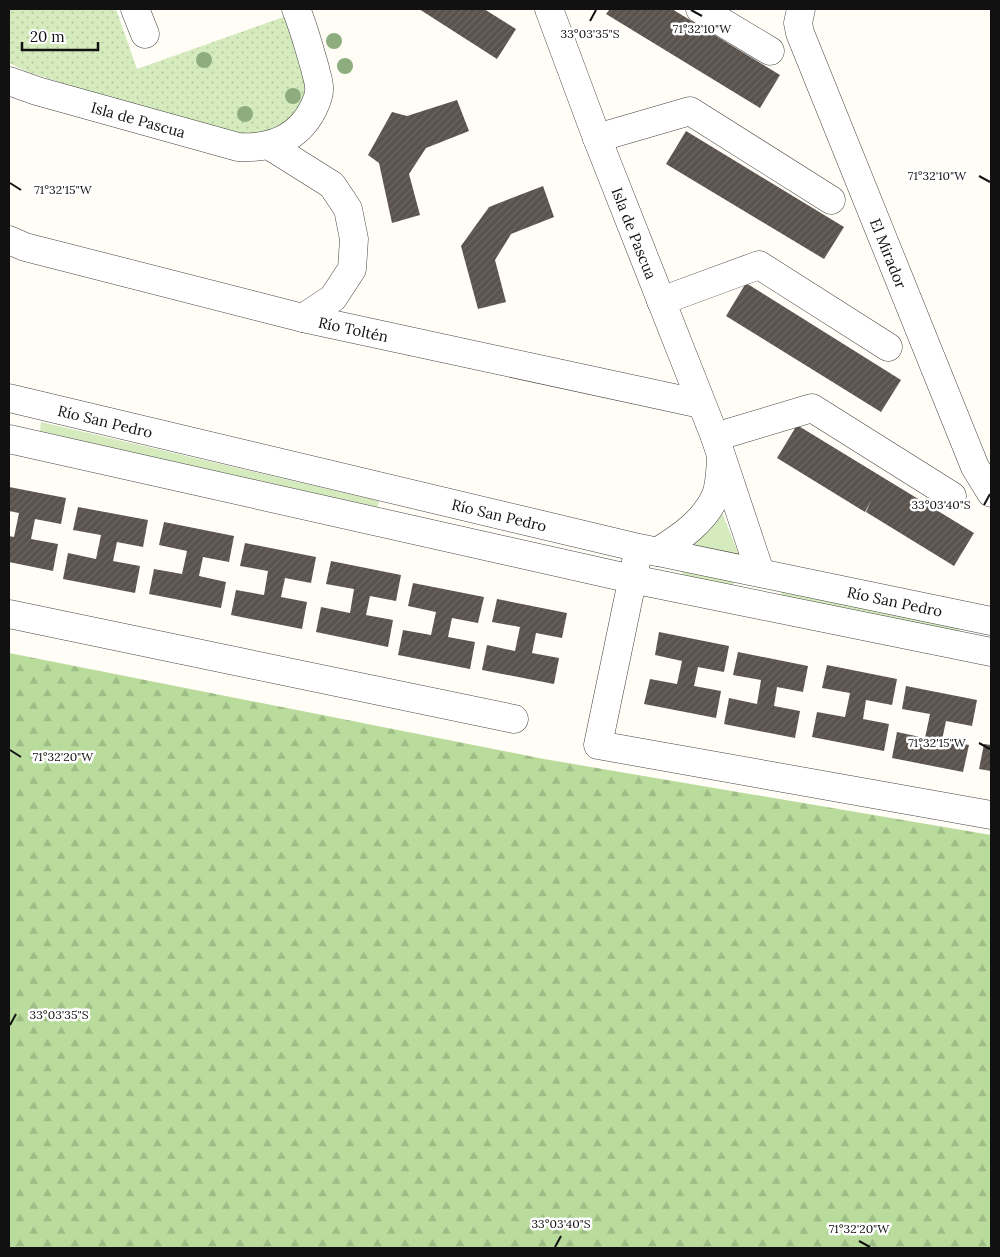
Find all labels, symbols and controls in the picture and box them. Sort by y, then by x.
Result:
scale bar [22,20,99,52]
text: 71°32'10"W [673,21,732,36]
text: 33°03'35"S [560,26,620,41]
text: 20 m [30,27,65,46]
street label: Isla de Pascua [89,97,188,142]
text: 71°32'10"W [908,168,967,183]
text: 71°32'15"W [34,182,93,197]
street label: Isla de Pascua [608,185,661,282]
street label: El Mirador [866,215,912,291]
street label: Río Toltén [317,312,390,346]
street label: Río San Pedro [56,400,155,441]
street label: Río San Pedro [450,494,549,535]
text: 33°03'40"S [911,497,971,512]
street label: Río San Pedro [846,582,945,620]
text: 71°32'15"W [908,735,967,750]
text: 71°32'20"W [33,749,94,764]
text: 33°03'35"S [29,1007,89,1022]
text: 33°03'40"S [531,1216,591,1231]
text: 71°32'20"W [829,1221,890,1236]

